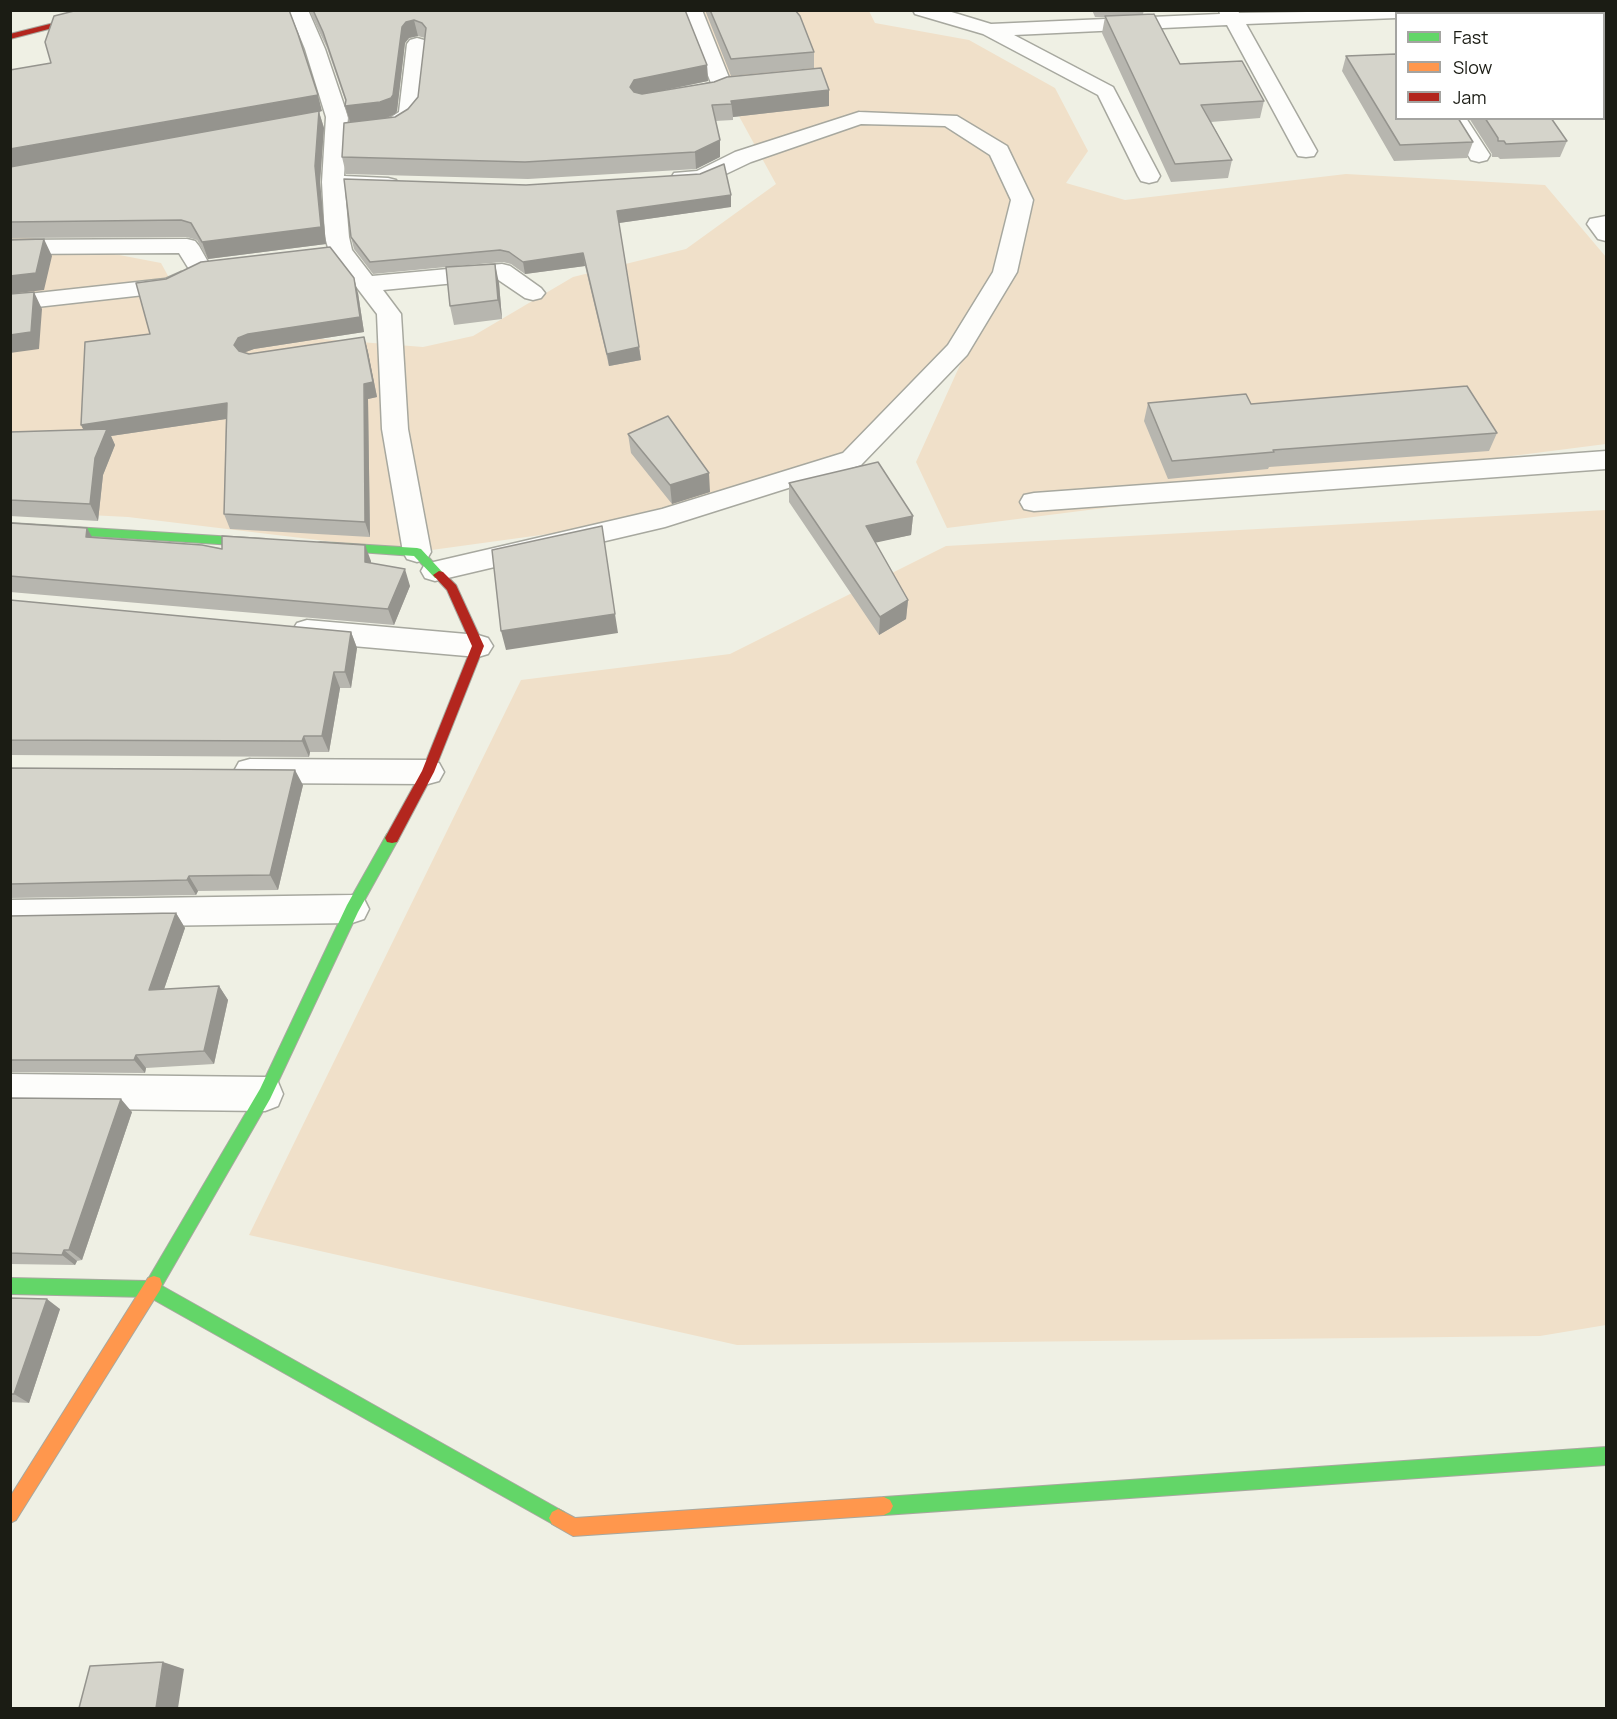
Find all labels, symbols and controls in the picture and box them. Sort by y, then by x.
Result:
legend [1395,12,1605,120]
text: Fast [1453,25,1488,49]
text: Slow [1453,55,1492,79]
text: Jam [1453,85,1487,109]

